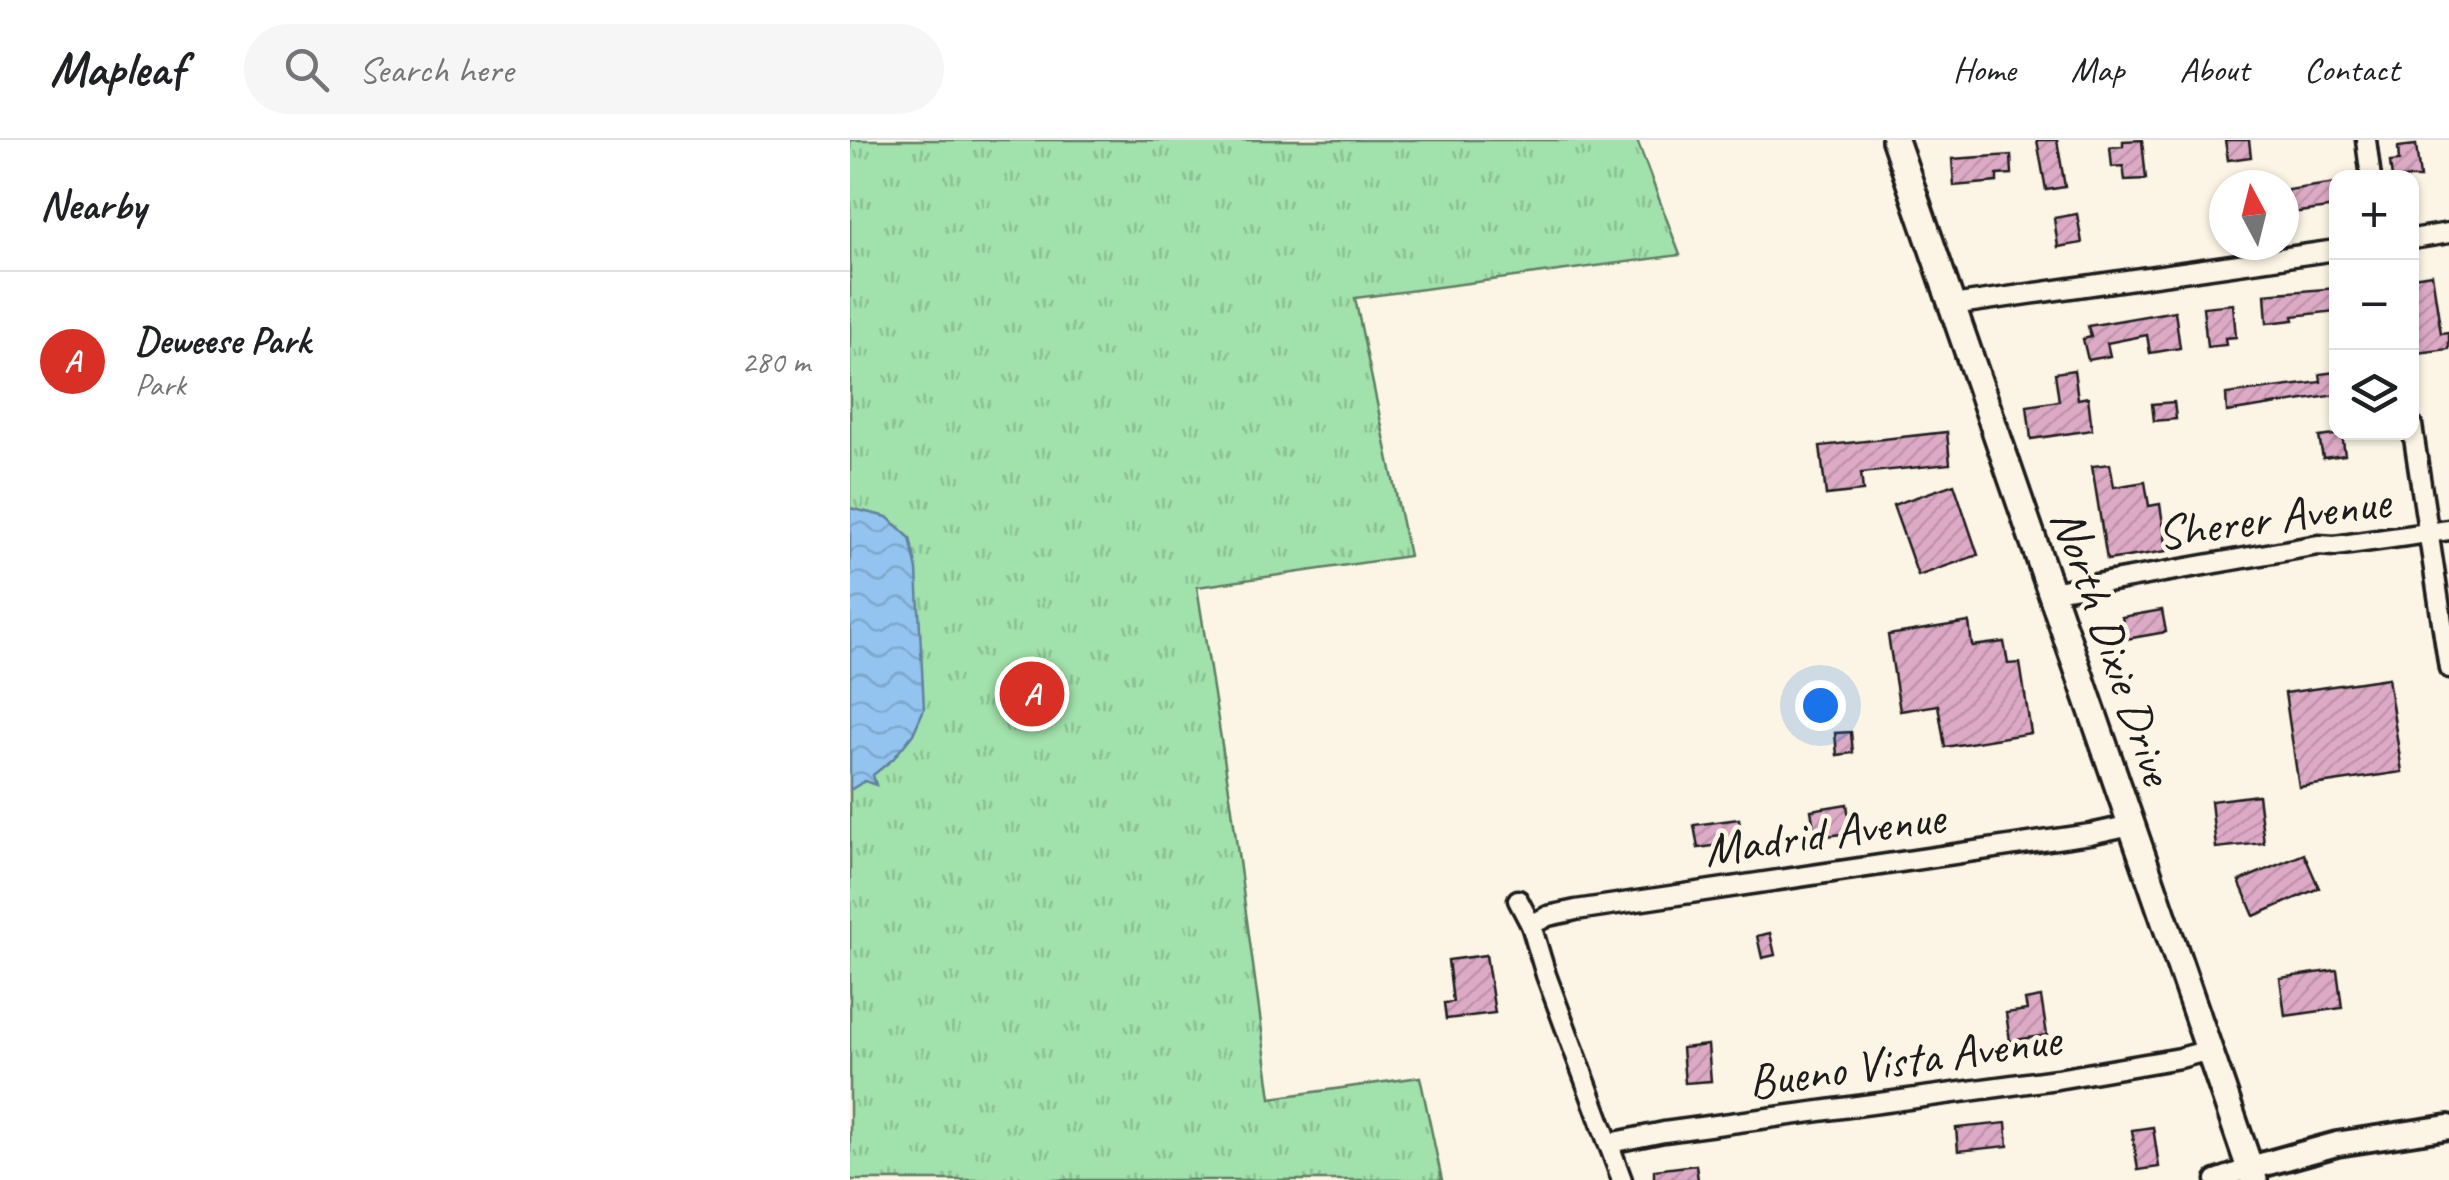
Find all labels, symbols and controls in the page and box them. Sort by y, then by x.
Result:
search box [244,24,944,114]
text: Mapleaf [50,39,184,99]
icon: search [279,42,334,97]
text: Search here [359,46,513,93]
text: Home [1953,47,2016,92]
text: Map [2071,47,2124,92]
text: About [2179,47,2249,92]
text: Contact [2304,47,2399,92]
north arrow [2209,170,2299,260]
map controls [2329,170,2419,440]
button: + [2329,170,2419,260]
text: Nearby [40,179,146,232]
button: − [2329,260,2419,350]
text: Deweese Park [135,317,310,364]
text: A [64,341,81,382]
text: 280 m [741,341,810,382]
button: layers [2329,350,2419,440]
text: Park [135,364,186,405]
street label: Sherer Avenue [2153,471,2397,563]
street label: North Dixie Drive [2038,501,2189,795]
pin: A [1000,656,1064,732]
your location [1795,680,1846,731]
street label: Madrid Avenue [1700,786,1951,880]
street label: Bueno Vista Avenue [1744,1008,2067,1112]

